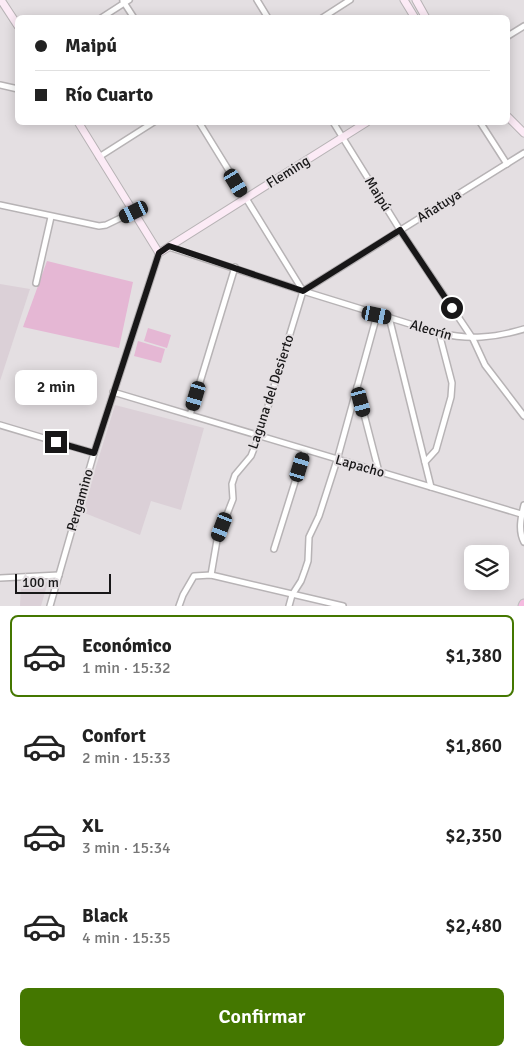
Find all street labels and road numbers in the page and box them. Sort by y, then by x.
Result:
street label: Fleming [263,152,313,192]
street label: Maipú [361,174,395,214]
street label: Añatuya [414,186,464,226]
street label: Alecrín [408,316,454,344]
street label: Laguna del Desierto [244,333,298,451]
street label: Lapacho [334,451,386,481]
street label: Pergamino [63,467,97,533]

